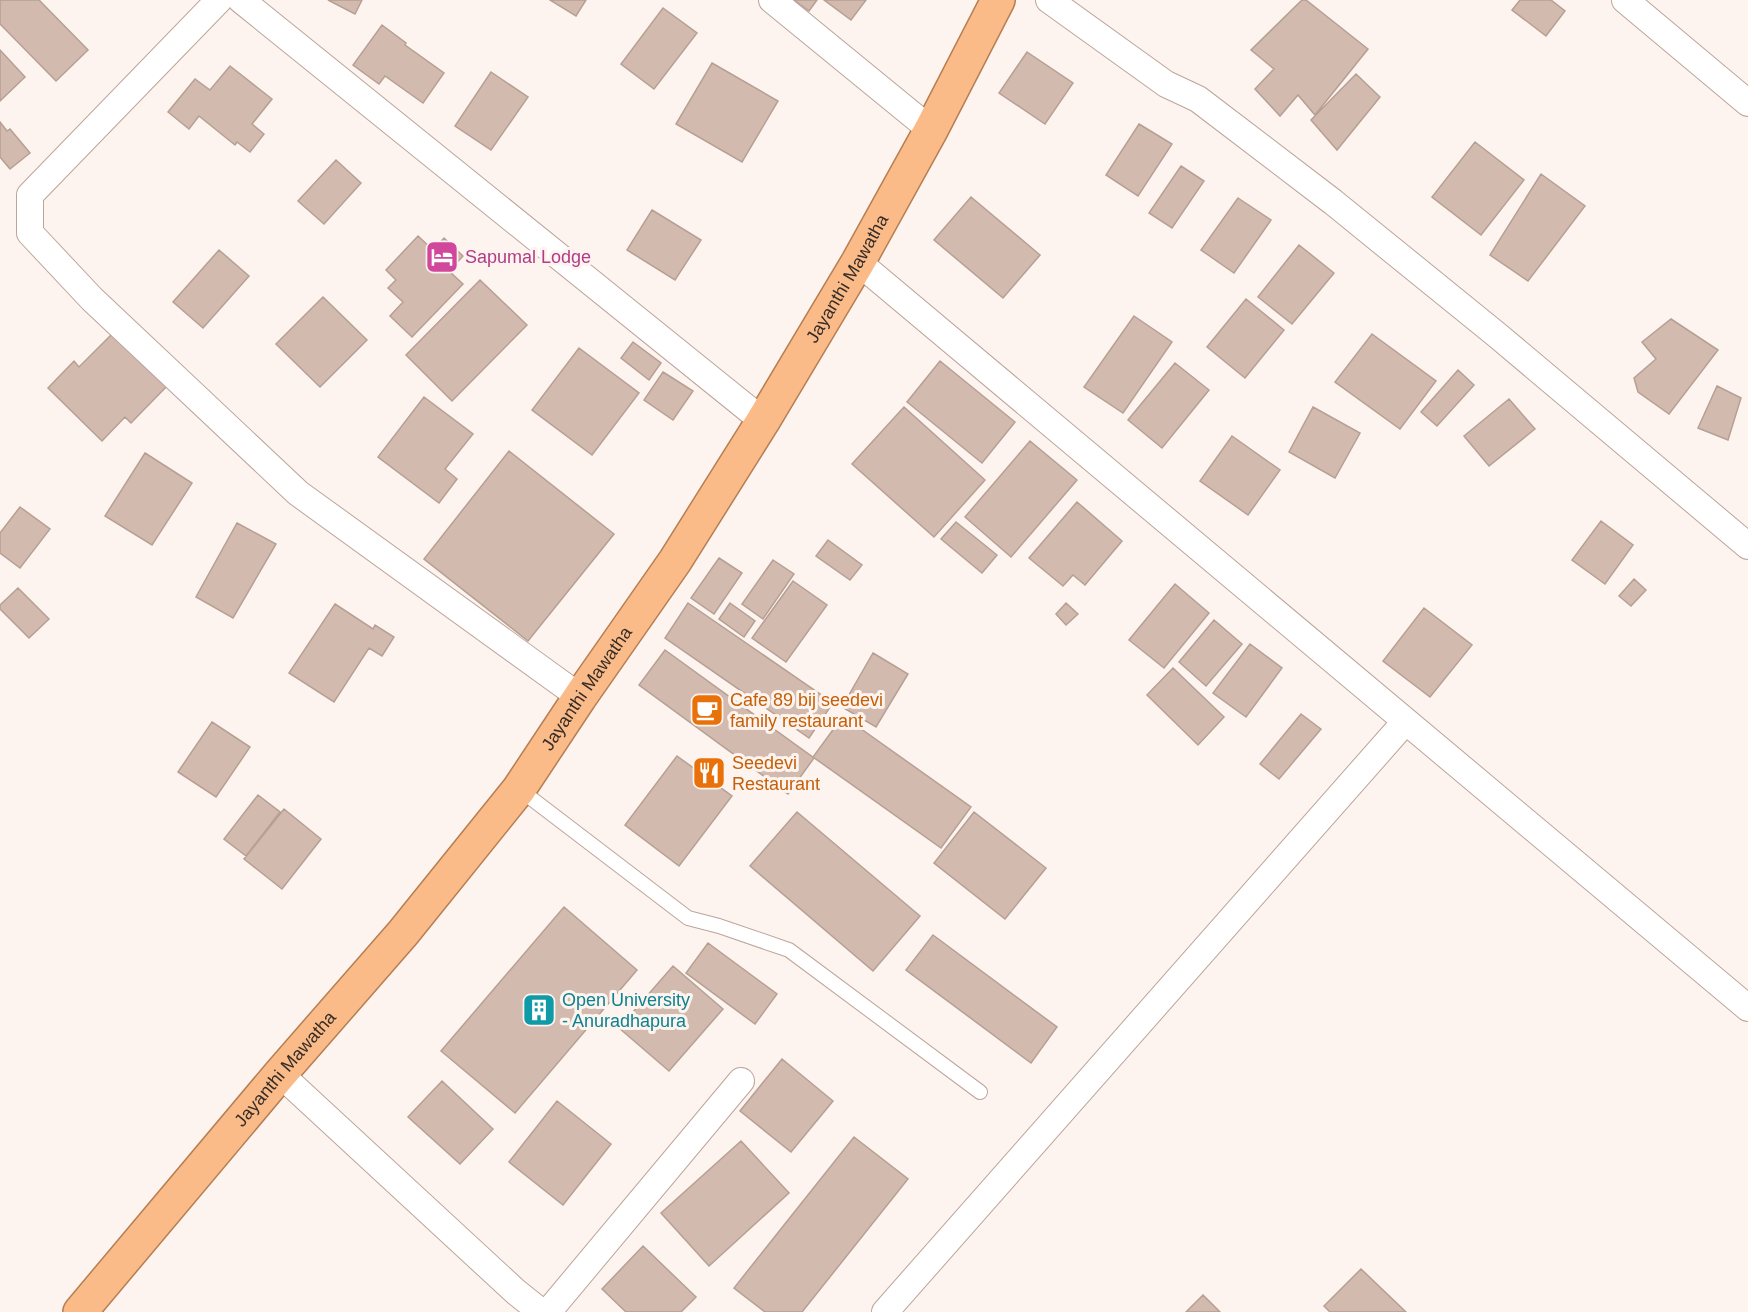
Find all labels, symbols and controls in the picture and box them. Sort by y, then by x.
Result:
street label: Jayanthi Mawatha [802,210,893,346]
hotel icon: Sapumal Lodge [424,239,460,275]
place label: Sapumal Lodge [465,247,591,267]
street label: Jayanthi Mawatha [537,622,636,754]
place label: Cafe 89 bij seedevi family restaurant [730,690,883,731]
cafe icon: Cafe 89 bij seedevi family restaurant [689,692,725,728]
place label: Seedevi Restaurant [732,753,820,794]
restaurant icon: Seedevi Restaurant [691,755,727,791]
place label: Open University - Anuradhapura [562,990,690,1031]
building icon: Open University - Anuradhapura [521,992,557,1028]
street label: Jayanthi Mawatha [230,1007,341,1131]

